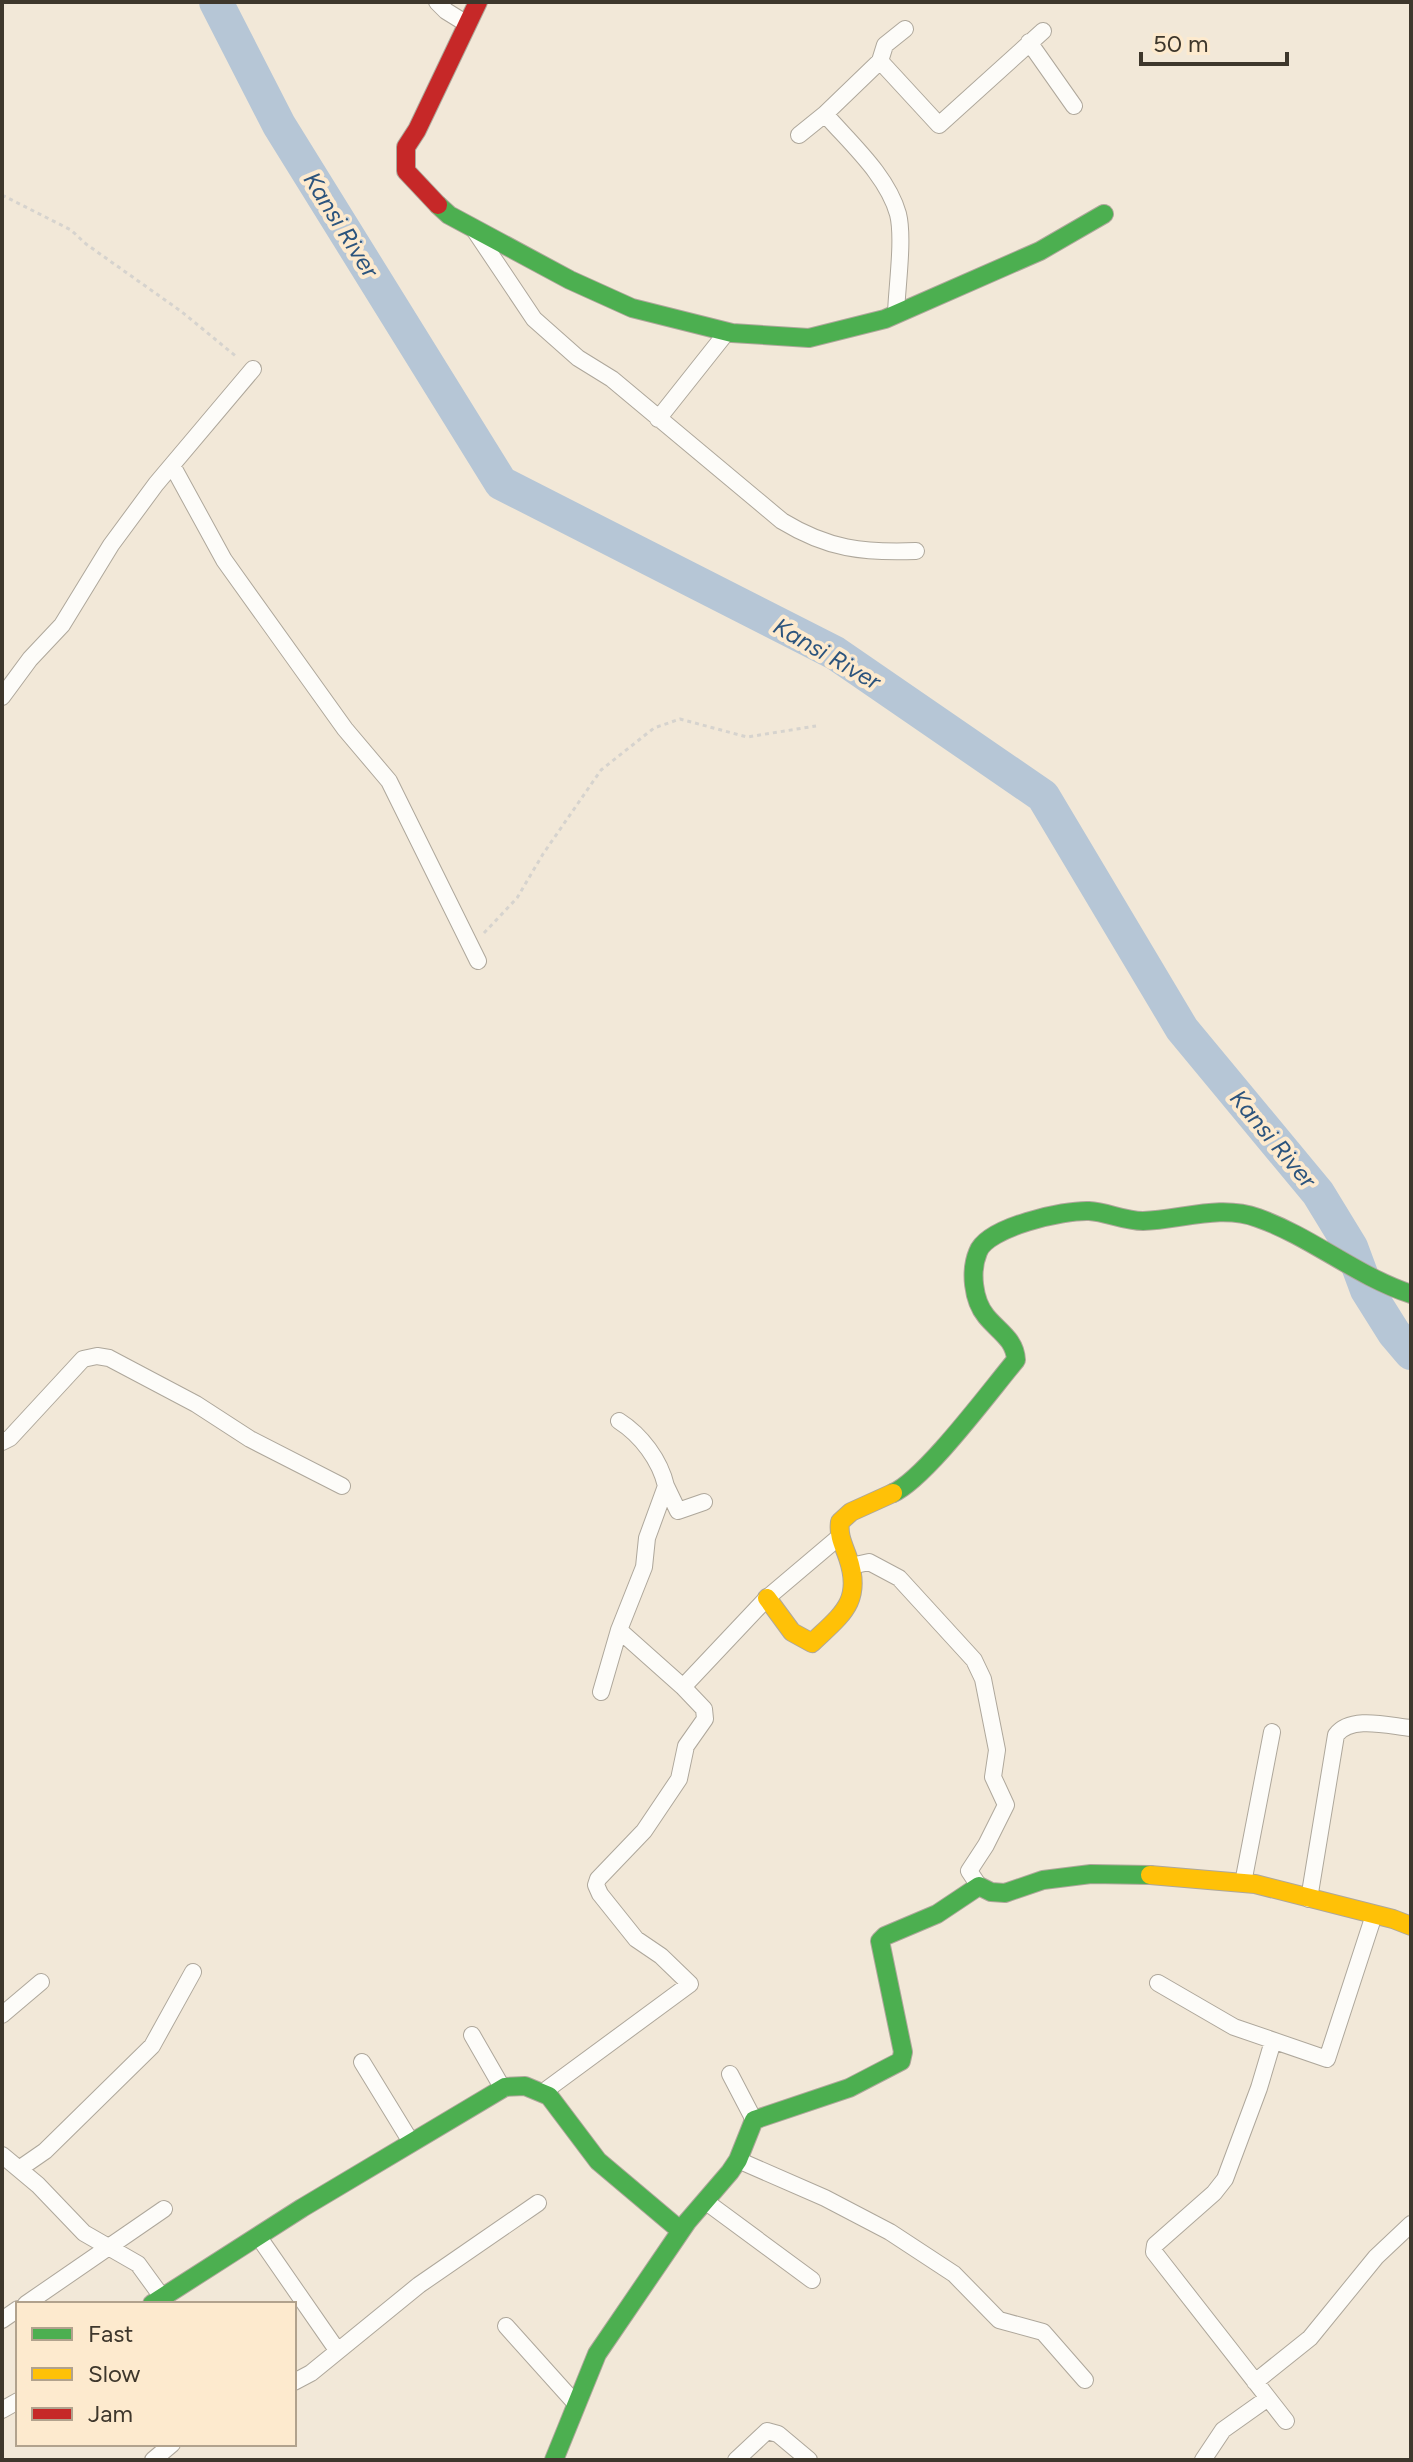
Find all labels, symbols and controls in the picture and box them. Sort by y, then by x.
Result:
scale bar [1141,16,1287,66]
text: 50 m [1153,29,1209,58]
water label: Kansi River [298,167,386,284]
water label: Kansi River [769,611,887,696]
water label: Kansi River [1224,1084,1323,1194]
legend [16,2302,296,2446]
text: Fast [88,2319,133,2348]
text: Slow [88,2359,141,2388]
text: Jam [88,2399,133,2428]

